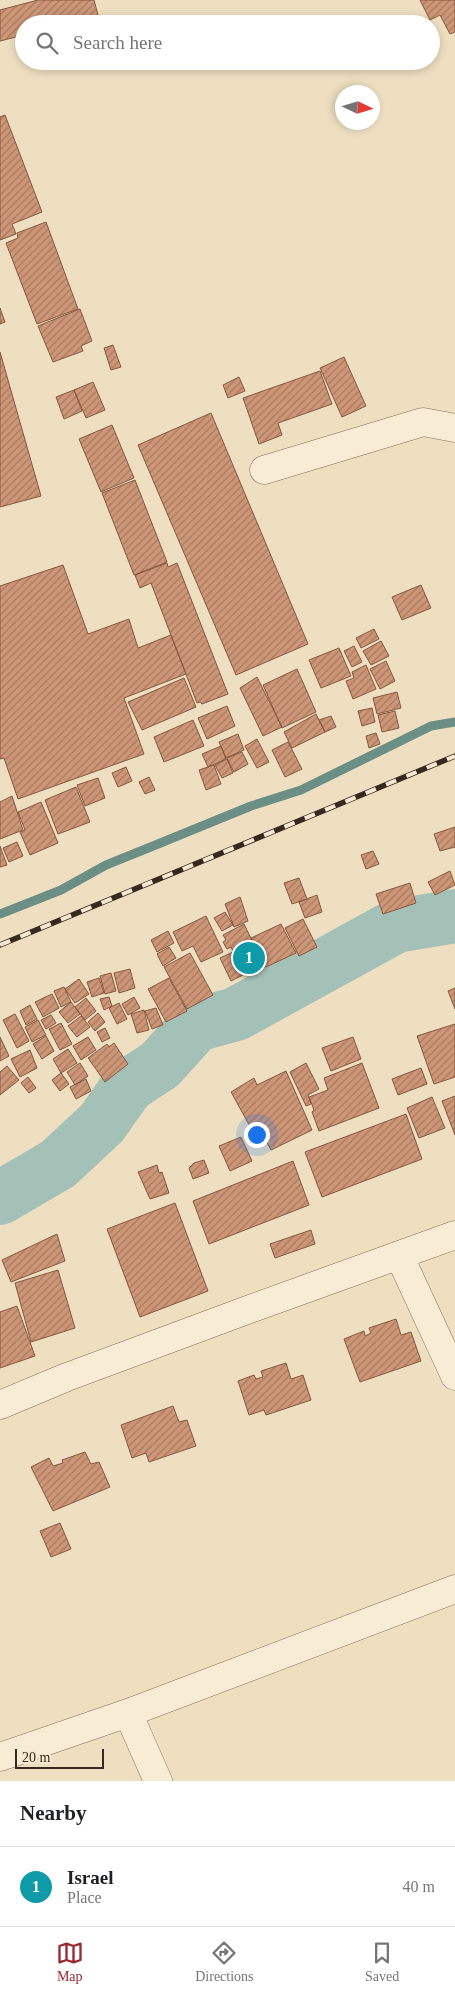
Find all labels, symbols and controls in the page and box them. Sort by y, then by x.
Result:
search box [15,15,440,70]
icon: search [33,29,61,57]
text: Search here [73,32,162,53]
north arrow [335,85,380,130]
pin: 1 [233,939,265,977]
your location [244,1122,270,1148]
scale bar [15,1746,104,1769]
text: 20 m [22,1750,50,1765]
text: Nearby [20,1801,87,1825]
text: Israel [67,1867,113,1888]
text: 1 [32,1878,40,1895]
text: 40 m [403,1878,435,1895]
text: Place [67,1889,102,1906]
tab: Map [56,1939,84,1985]
tab: Directions [195,1939,254,1985]
tab: Saved [365,1939,399,1985]

